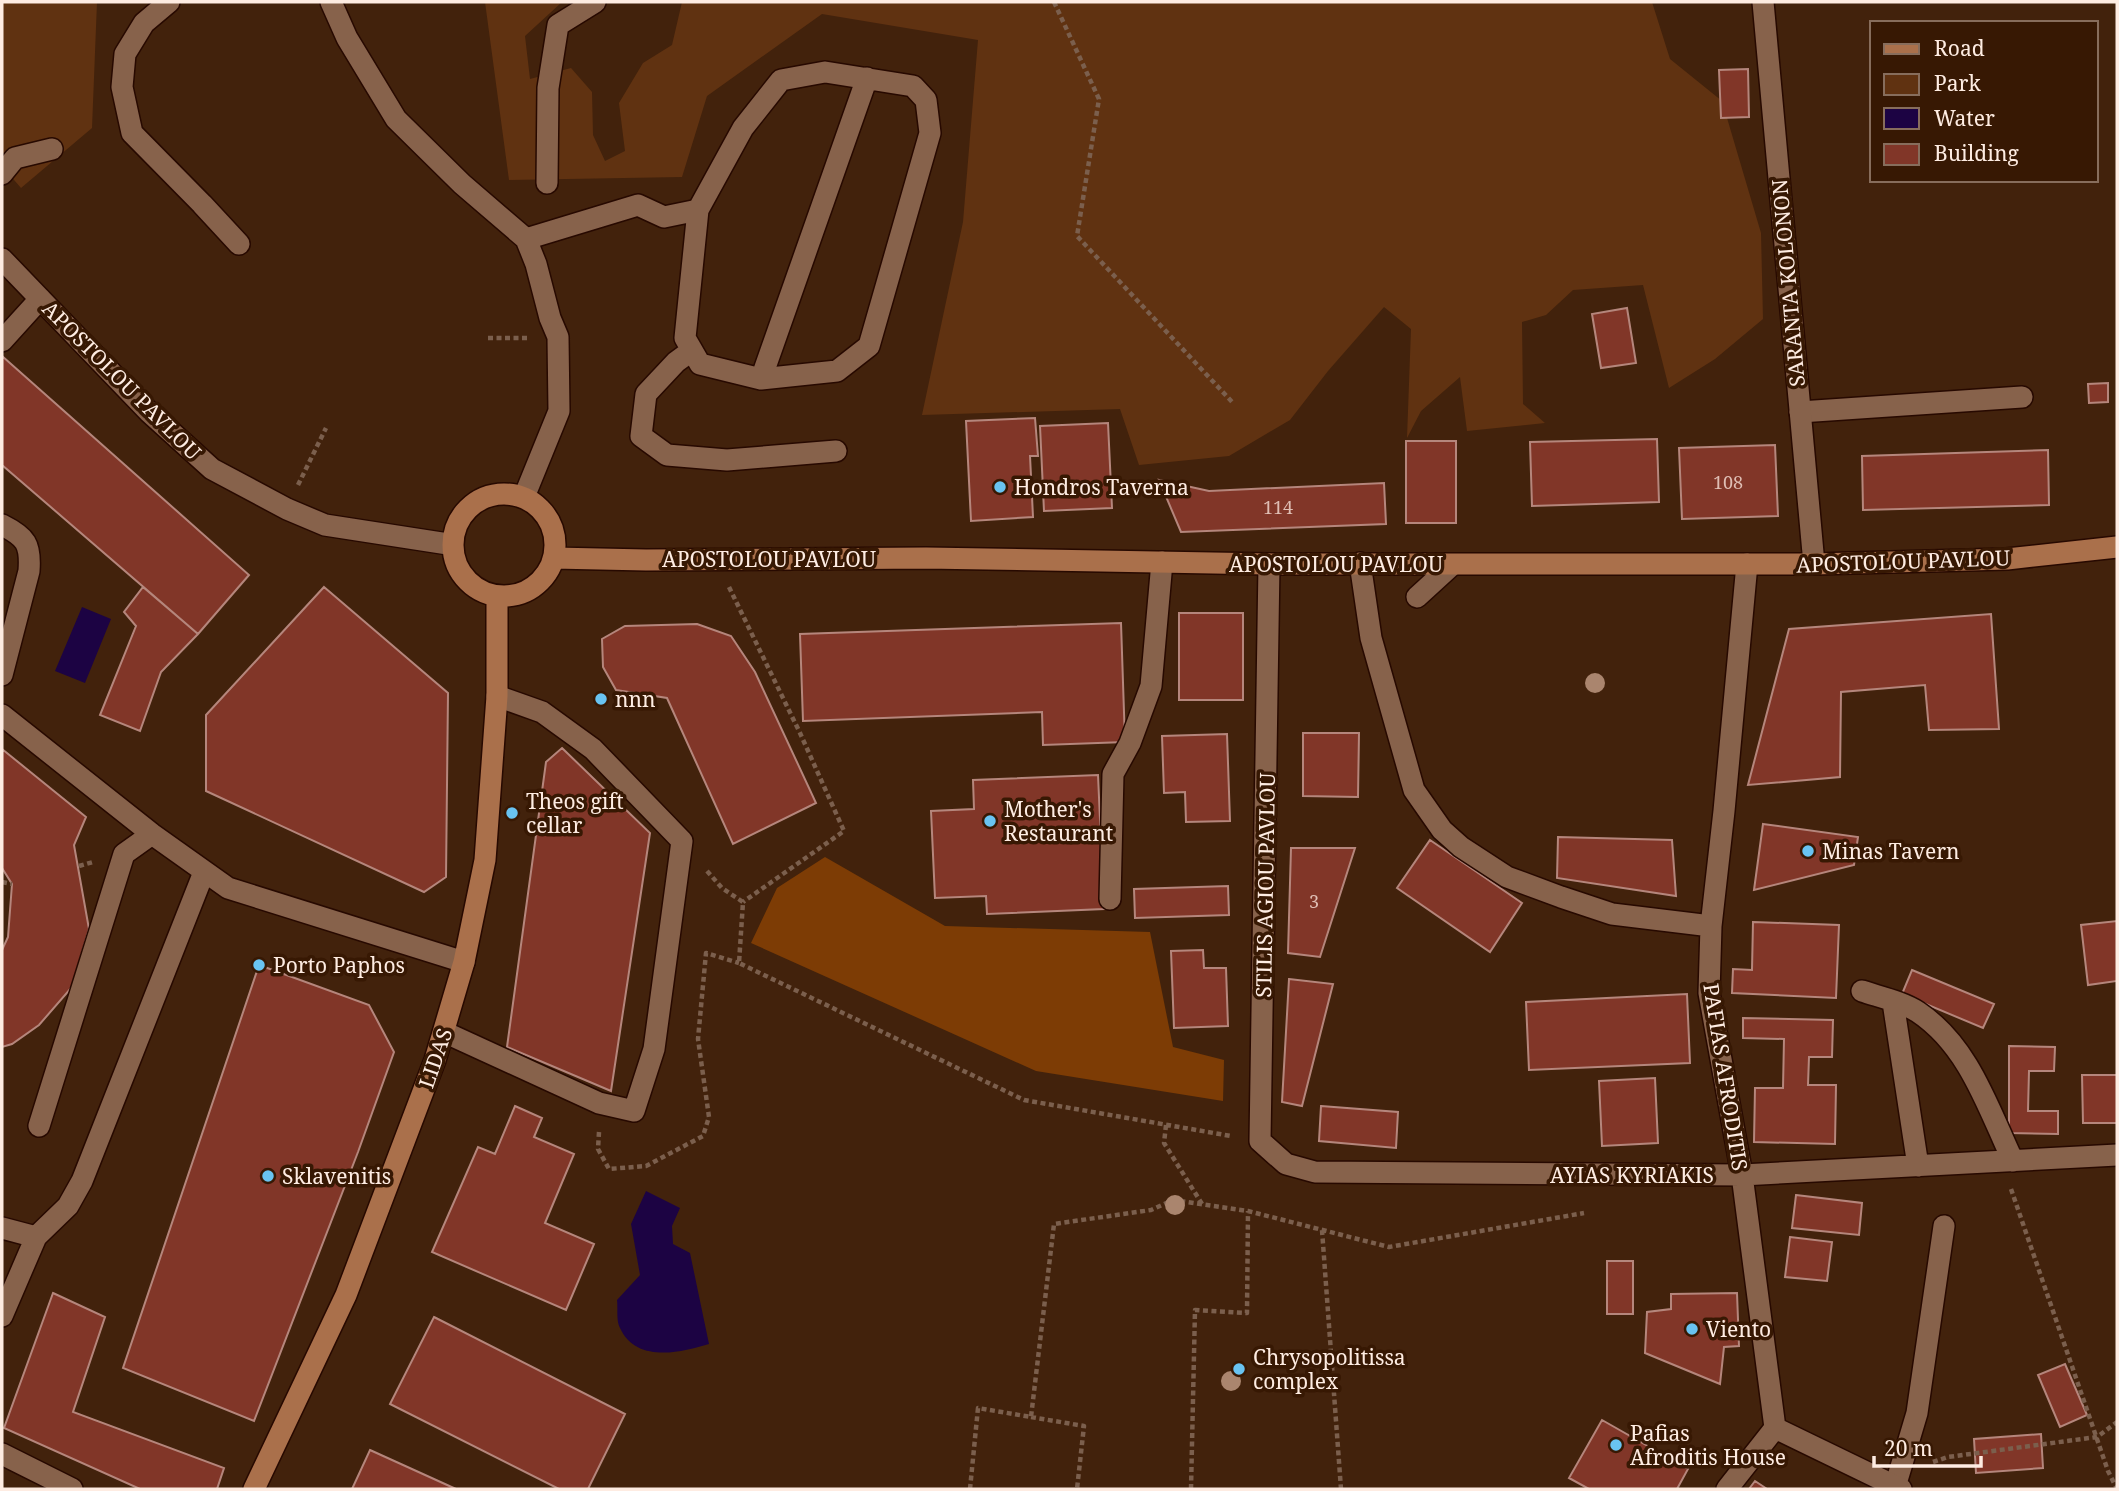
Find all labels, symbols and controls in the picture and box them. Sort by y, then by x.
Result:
legend [1870,21,2098,182]
text: Road [1934,34,1985,62]
text: Park [1934,69,1981,97]
text: Water [1934,104,1995,132]
text: Building [1934,139,2019,167]
street label: SARANTA KOLONON [1765,178,1811,388]
street label: APOSTOLOU PAVLOU [36,294,208,466]
house number: 108 [1713,470,1743,494]
place label: Hondros Taverna [1014,473,1189,501]
marker: Hondros Taverna [992,479,1008,495]
house number: 114 [1263,495,1293,519]
street label: APOSTOLOU PAVLOU [1796,543,2010,579]
street label: APOSTOLOU PAVLOU [662,545,876,573]
street label: APOSTOLOU PAVLOU [1229,550,1443,578]
place label: nnn [615,685,656,713]
marker: nnn [593,691,609,707]
street label: STILIS AGIOU PAVLOU [1249,772,1281,998]
place label: Theos gift cellar [526,787,624,839]
place label: Mother's Restaurant [1004,795,1113,847]
marker: Theos gift cellar [504,805,520,821]
marker: Mother's Restaurant [982,813,998,829]
place label: Minas Tavern [1822,837,1960,865]
marker: Minas Tavern [1800,843,1816,859]
house number: 3 [1309,889,1319,913]
place label: Porto Paphos [273,951,405,979]
marker: Porto Paphos [251,957,267,973]
street label: PAFIAS AFRODITIS [1697,981,1755,1173]
street label: LIDAS [412,1024,458,1092]
street label: AYIAS KYRIAKIS [1550,1161,1714,1189]
place label: Sklavenitis [282,1162,391,1190]
marker: Sklavenitis [260,1168,276,1184]
place label: Viento [1706,1315,1771,1343]
marker: Viento [1684,1321,1700,1337]
place label: Chrysopolitissa complex [1253,1343,1406,1395]
marker: Chrysopolitissa complex [1231,1361,1247,1377]
place label: Pafias Afroditis House [1630,1419,1786,1471]
scale bar [1874,1424,1981,1468]
text: 20 m [1884,1434,1933,1462]
marker: Pafias Afroditis House [1608,1437,1624,1453]

